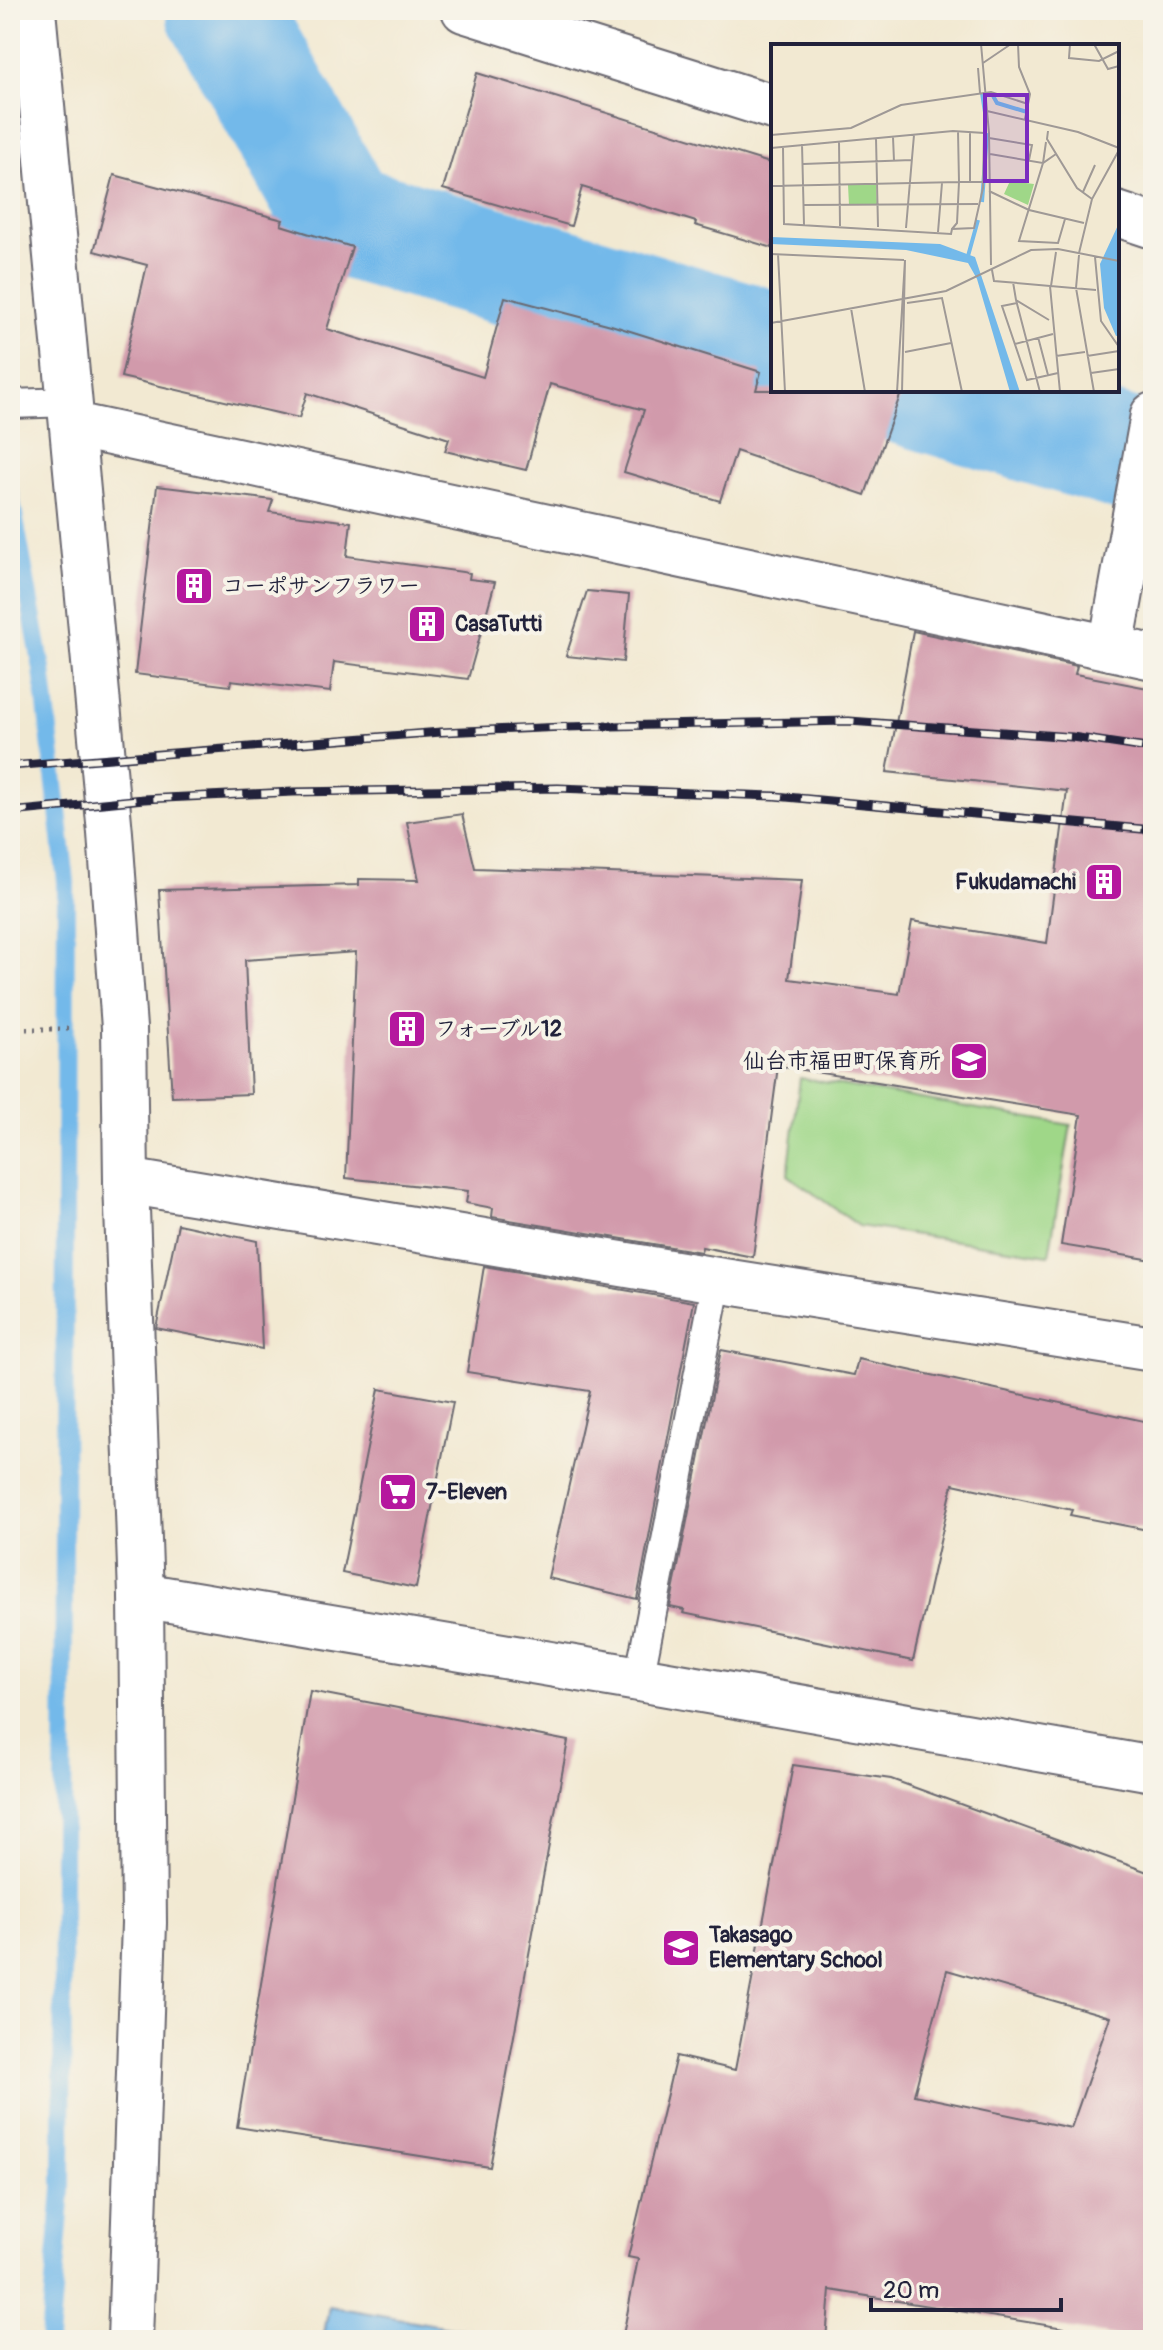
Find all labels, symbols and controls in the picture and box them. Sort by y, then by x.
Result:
inset map [771,44,1119,392]
building icon: コーポサンフラワー [173,565,215,607]
place label: コーポサンフラワー [222,572,420,600]
building icon: CasaTutti [406,603,448,645]
place label: CasaTutti [455,610,542,638]
building icon: Fukudamachi [1083,861,1125,903]
place label: Fukudamachi [955,868,1076,896]
building icon: フォーブル12 [386,1008,428,1050]
place label: フォーブル12 [435,1015,562,1043]
school or university icon: 仙台市福田町保育所 [948,1040,990,1082]
place label: 仙台市福田町保育所 [743,1047,941,1075]
supermarket icon: 7-Eleven [377,1471,419,1513]
place label: 7-Eleven [426,1478,507,1506]
place label: Takasago Elementary School [708,1921,883,1974]
school or university icon: Takasago Elementary School [660,1927,702,1969]
scale bar [871,2262,1061,2312]
text: 20 m [883,2276,939,2305]

